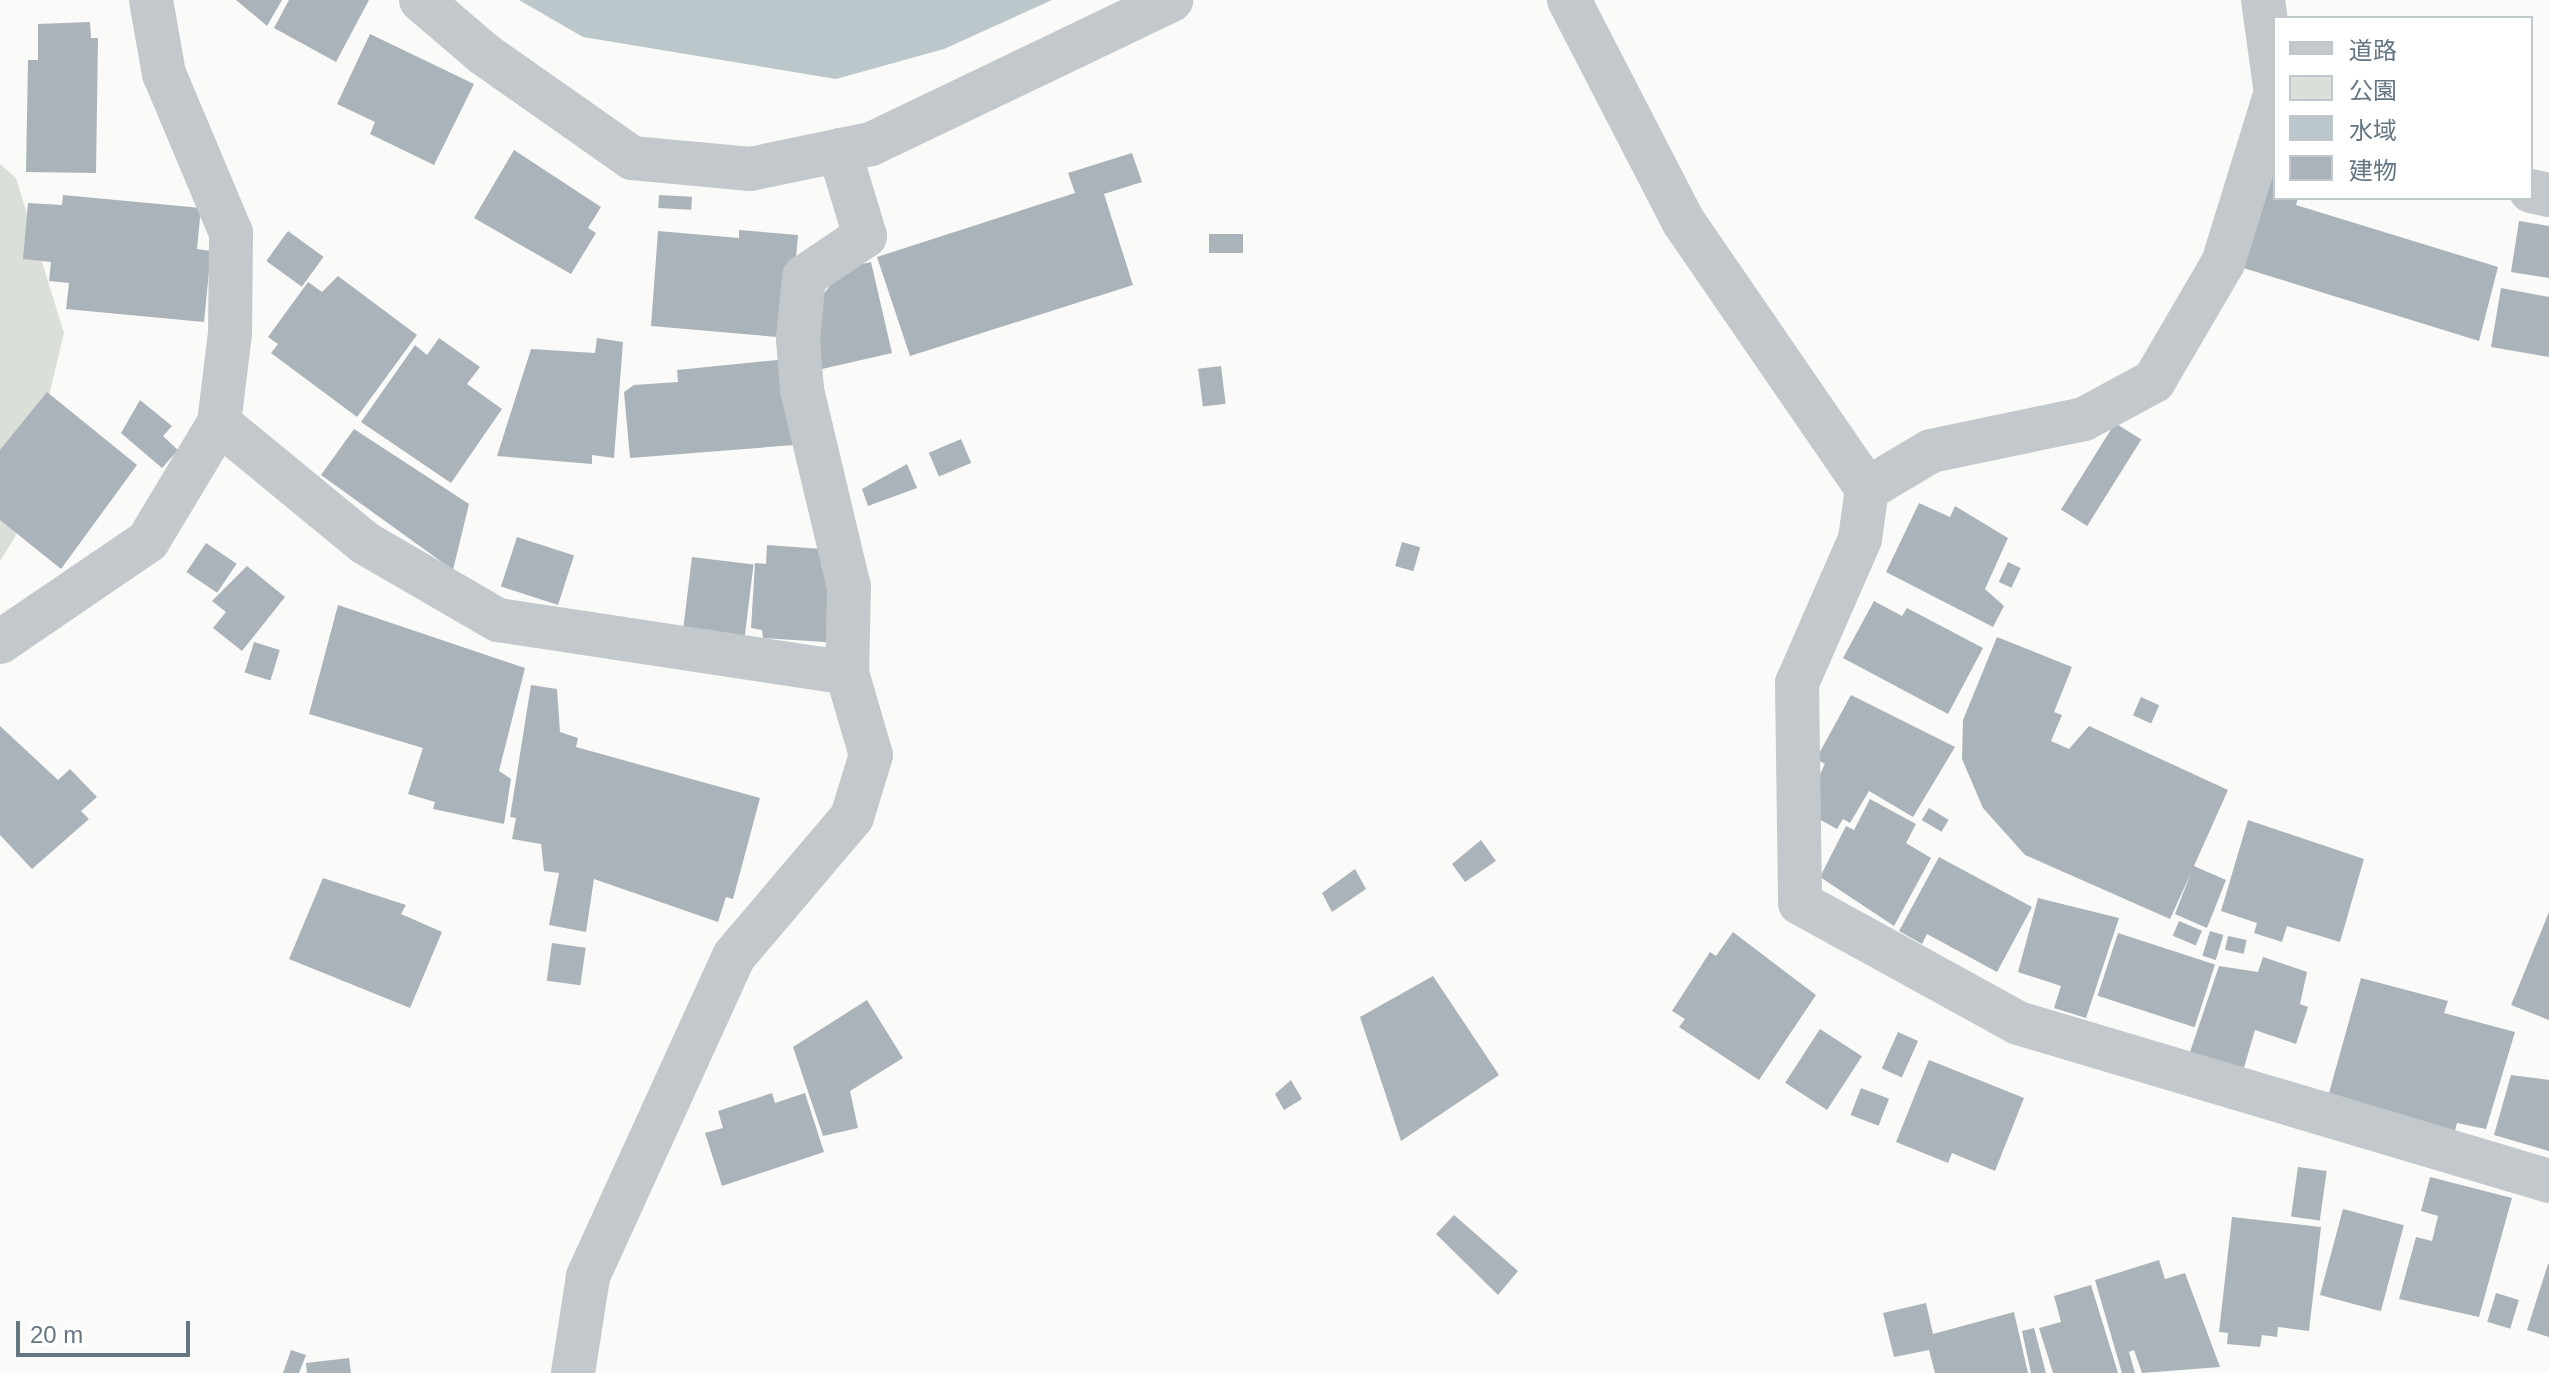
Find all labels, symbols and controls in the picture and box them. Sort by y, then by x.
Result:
legend [2273,16,2533,200]
text: 道路 [2349,37,2397,64]
text: 公園 [2349,77,2397,104]
text: 水域 [2349,117,2397,144]
text: 建物 [2349,157,2397,184]
scale bar [20,1305,194,1355]
text: 20 m [30,1321,83,1348]

